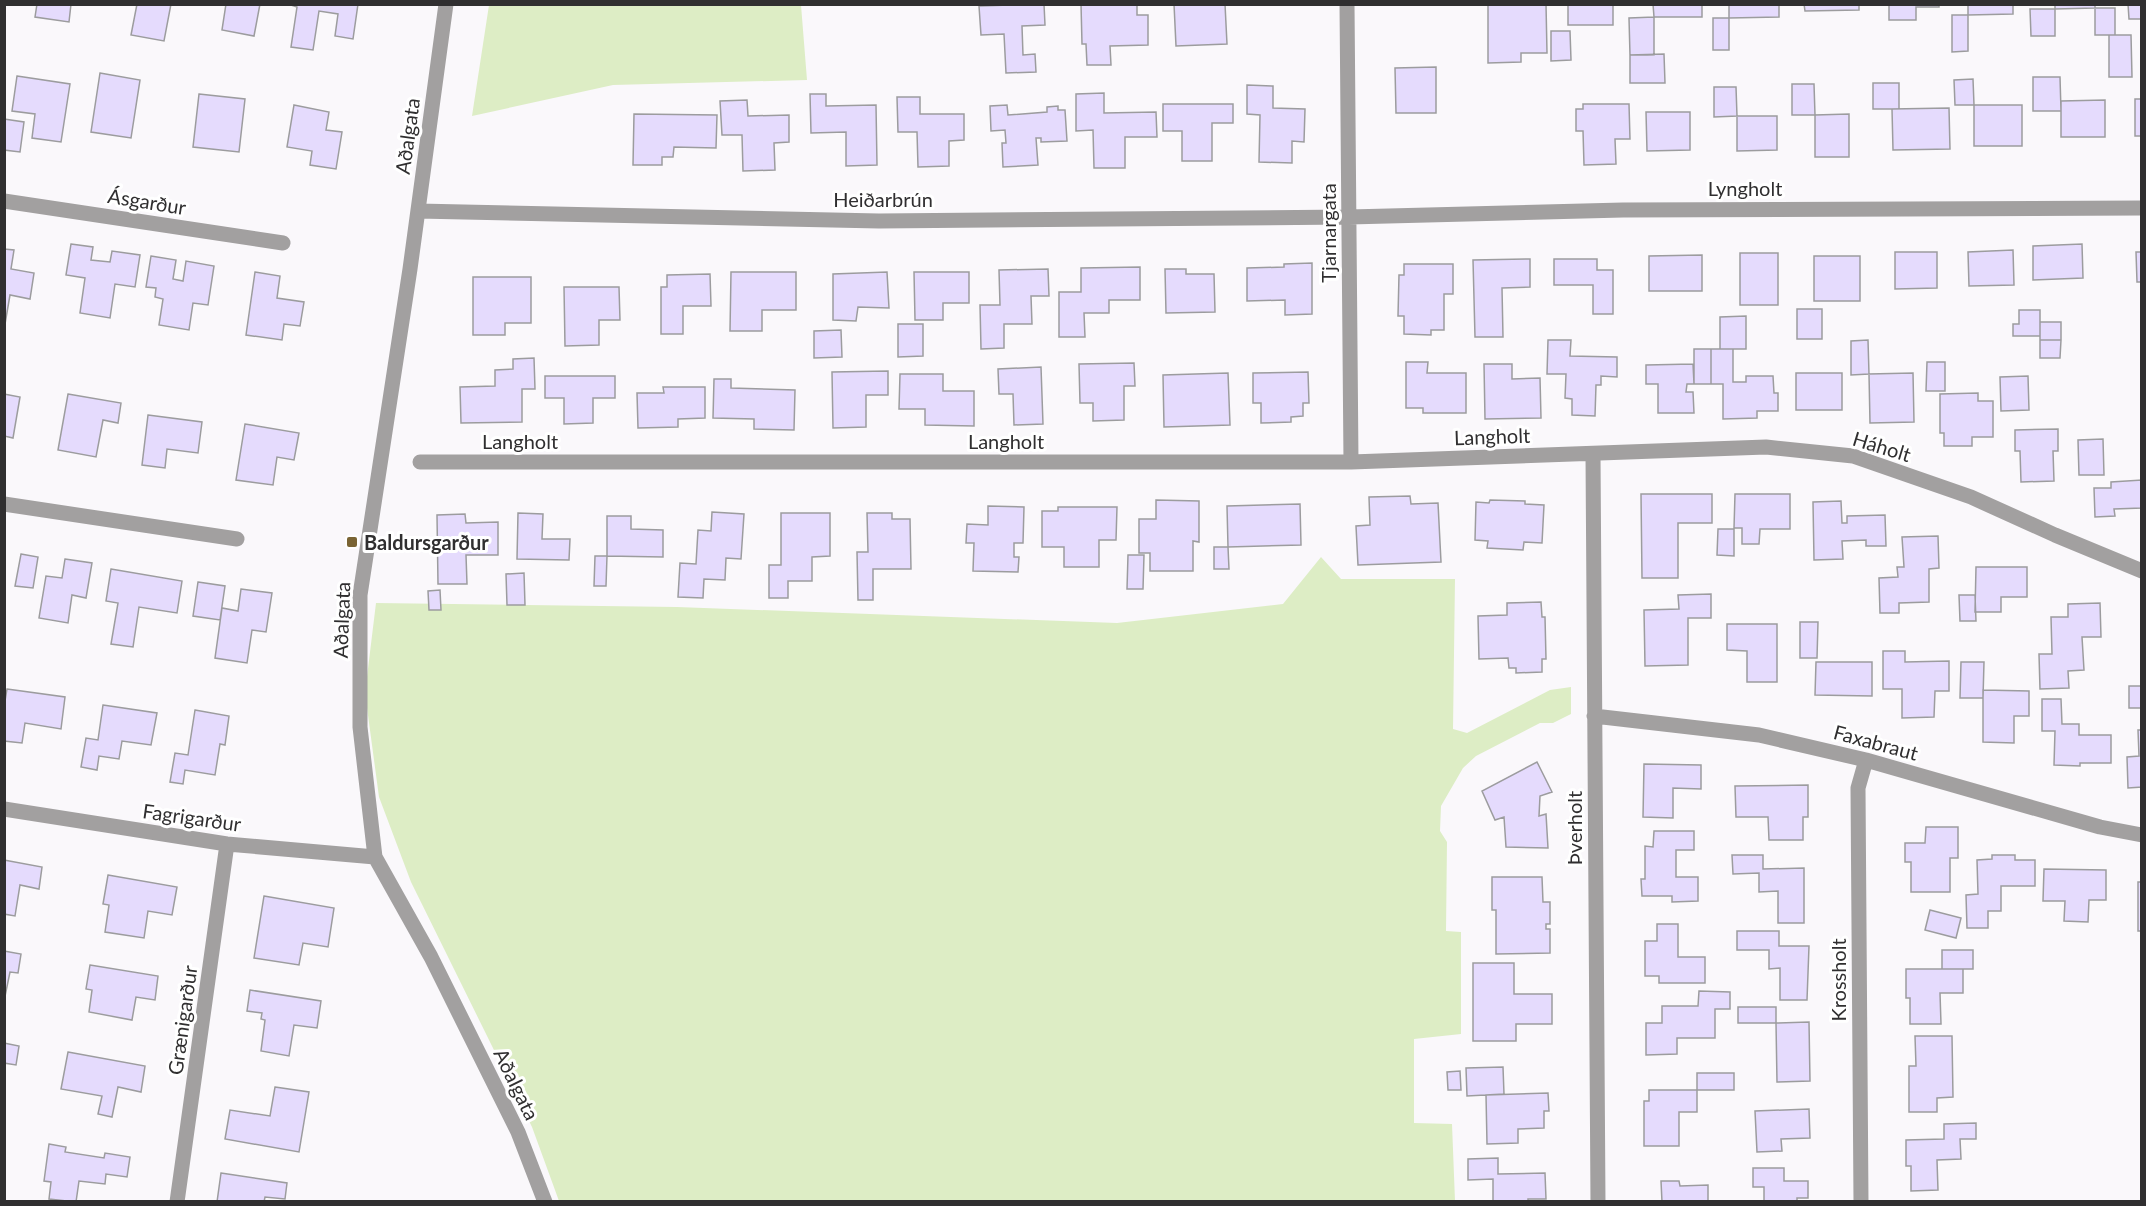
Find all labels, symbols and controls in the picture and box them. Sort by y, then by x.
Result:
street label: Aðalgata [390,96,424,176]
street label: Lyngholt [1708,176,1782,200]
street label: Ásgarður [106,183,189,219]
street label: Tjarnargata [1316,183,1340,283]
street label: Heiðarbrún [833,187,933,211]
street label: Langholt [1454,423,1530,449]
street label: Háholt [1850,426,1914,466]
street label: Langholt [482,429,558,453]
street label: Langholt [968,429,1044,453]
place label: Baldursgarður [364,530,489,554]
marker: Baldursgarður [345,535,359,549]
street label: Aðalgata [328,581,354,659]
street label: Faxabraut [1831,719,1921,765]
street label: Þverholt [1562,791,1586,865]
street label: Fagrigarður [141,798,243,836]
street label: Krossholt [1826,938,1850,1022]
street label: Grænigarður [162,963,202,1076]
street label: Aðalgata [489,1044,545,1124]

